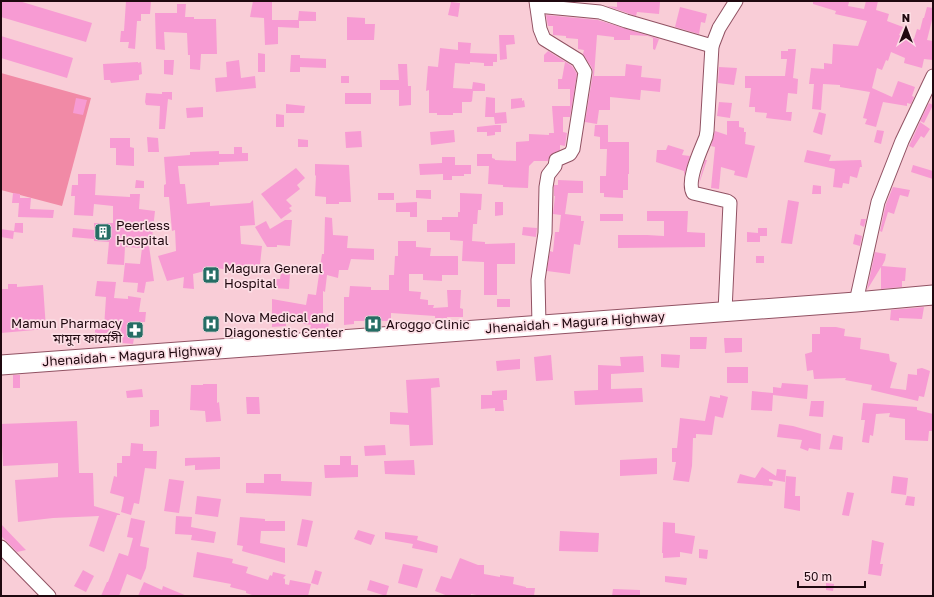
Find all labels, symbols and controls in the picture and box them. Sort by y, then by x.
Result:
north arrow [886,8,926,48]
text: N [902,11,910,24]
place label: Peerless Hospital [116,217,170,248]
building icon: Peerless Hospital [93,222,113,242]
place label: Magura General Hospital [224,260,323,291]
hospital icon: Magura General Hospital [201,265,221,285]
street label: Jhenaidah - Magura Highway [485,308,666,336]
place label: Nova Medical and Diagonestic Center [224,309,343,340]
hospital icon: Nova Medical and Diagonestic Center [201,314,221,334]
hospital icon: Aroggo Clinic [363,314,383,334]
place label: Mamun Pharmacy মামুন ফার্মেসী [11,315,123,347]
place label: Aroggo Clinic [386,316,470,332]
pharmacy icon: Mamun Pharmacy মামুন ফার্মেসী [125,320,145,340]
street label: Jhenaidah - Magura Highway [42,341,223,369]
scale bar [798,563,865,589]
text: 50 m [804,569,832,584]

